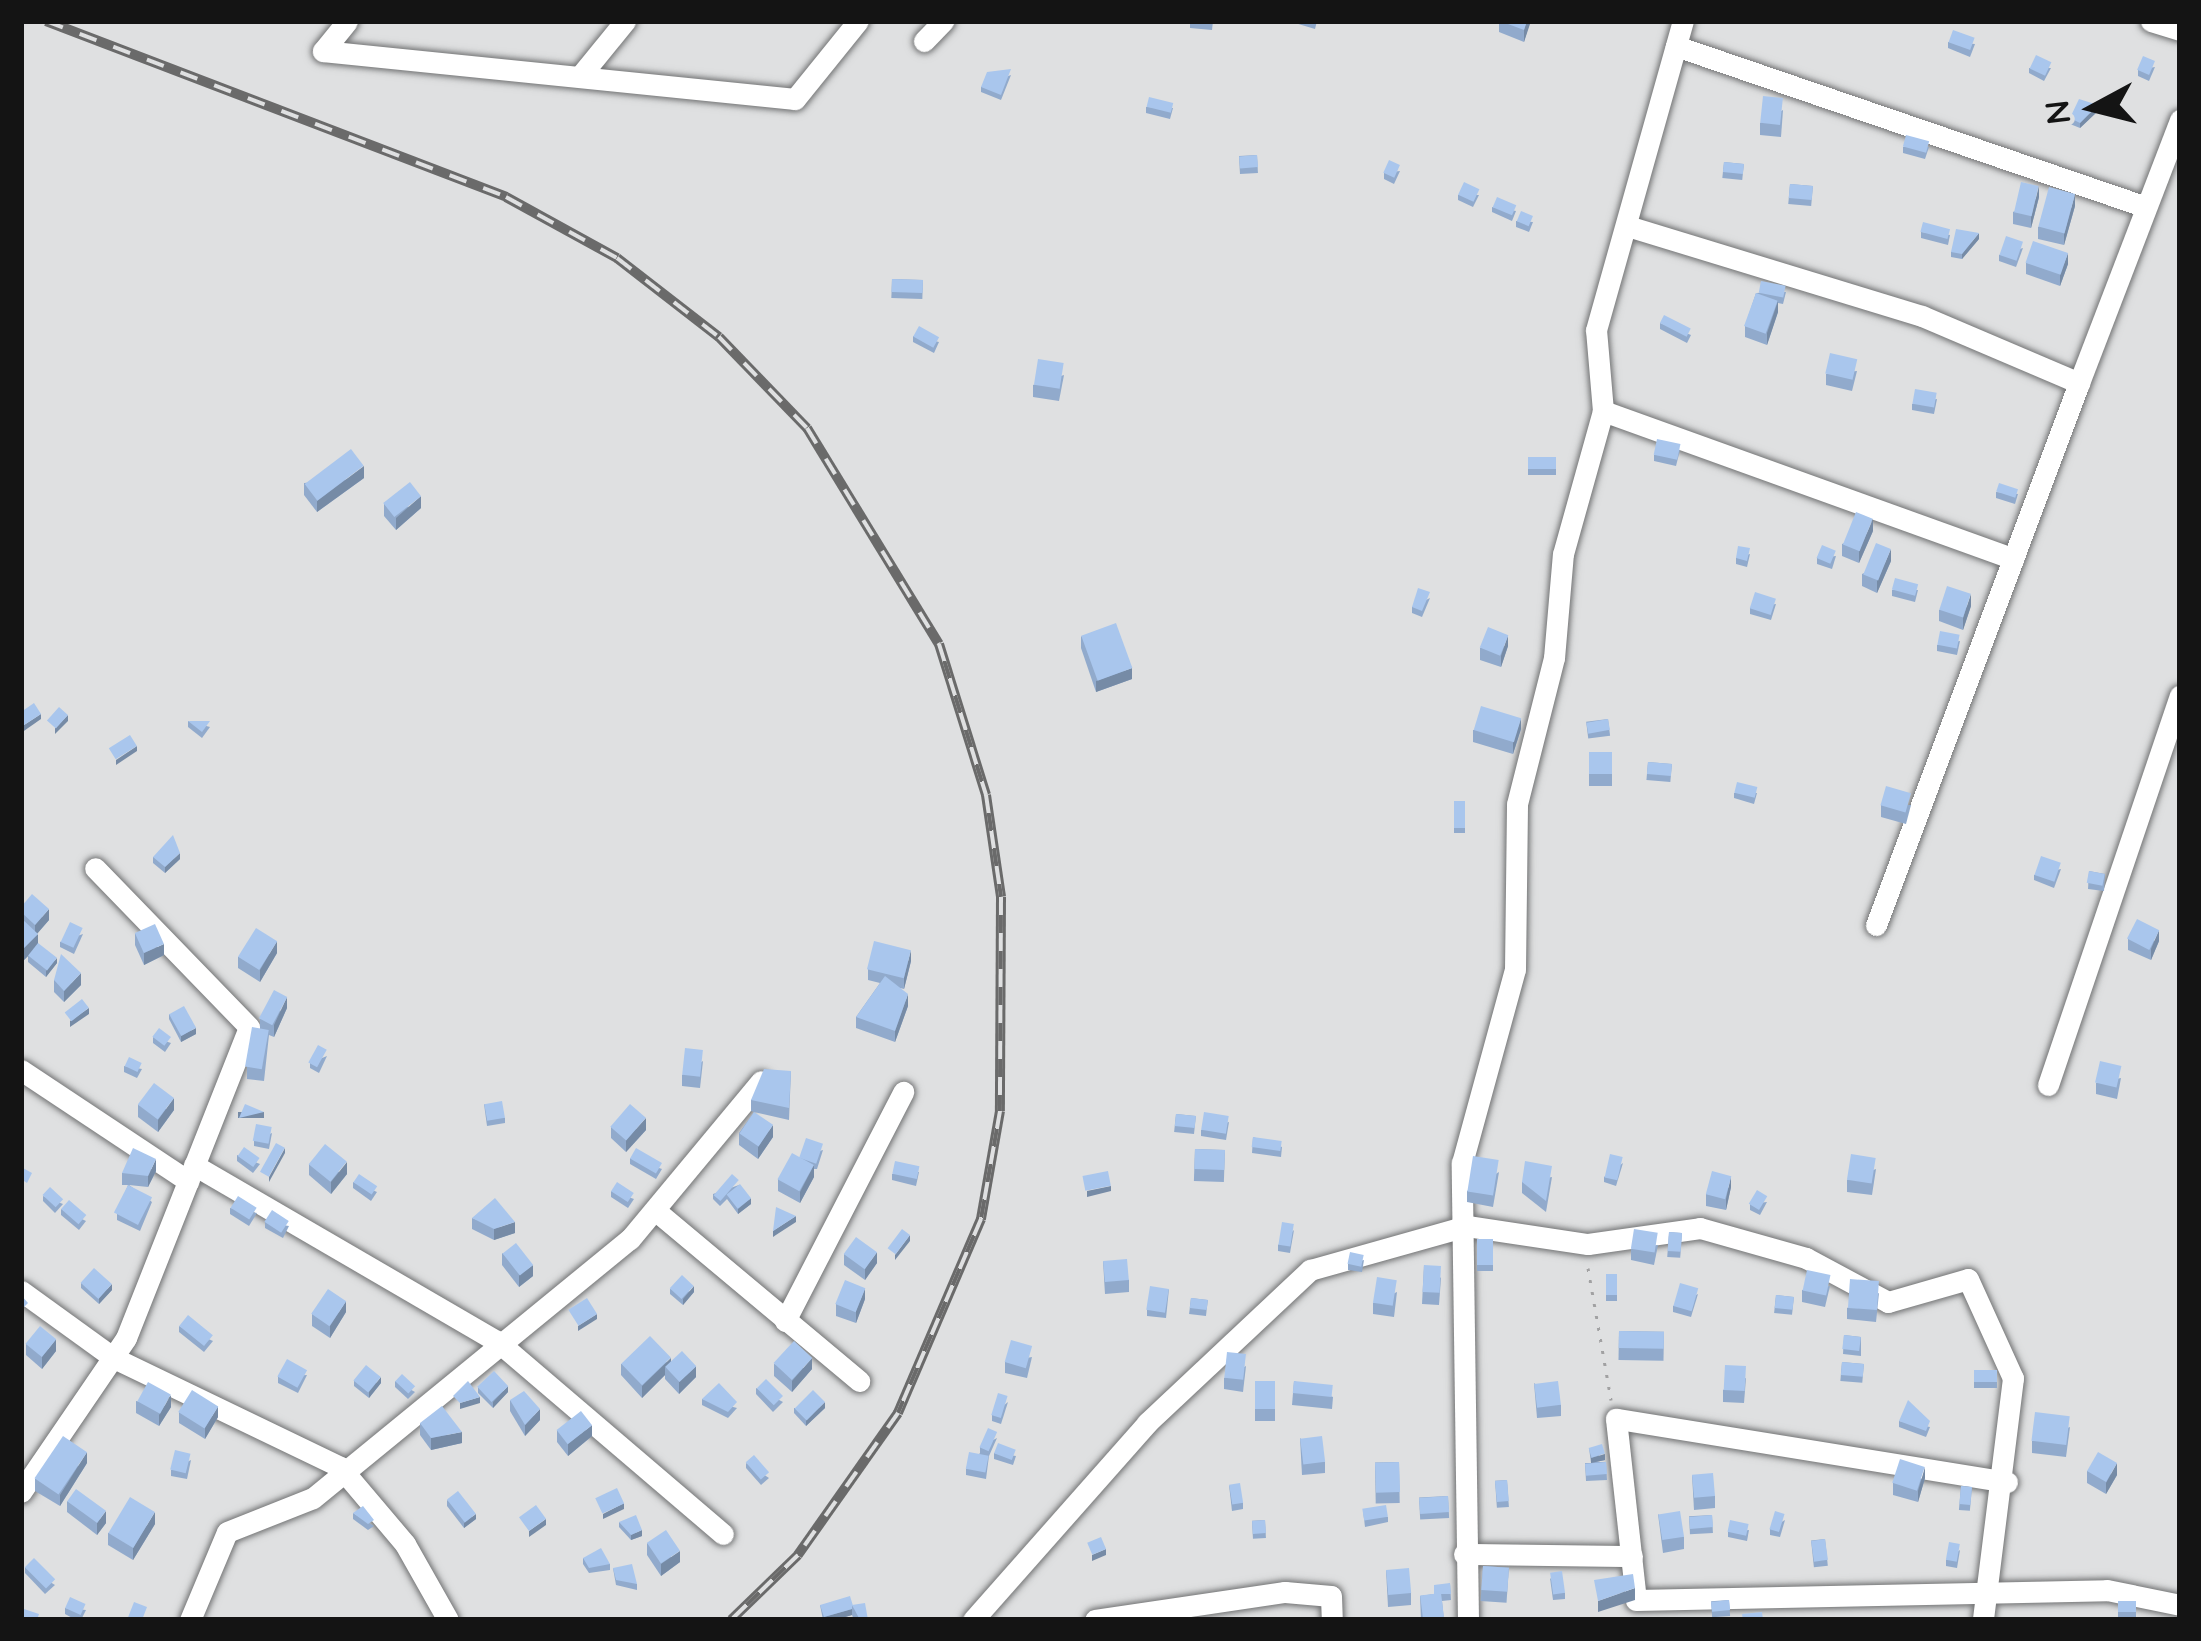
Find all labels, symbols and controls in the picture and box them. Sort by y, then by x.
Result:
north arrow [2033,48,2153,168]
text: N [2035,98,2079,127]

